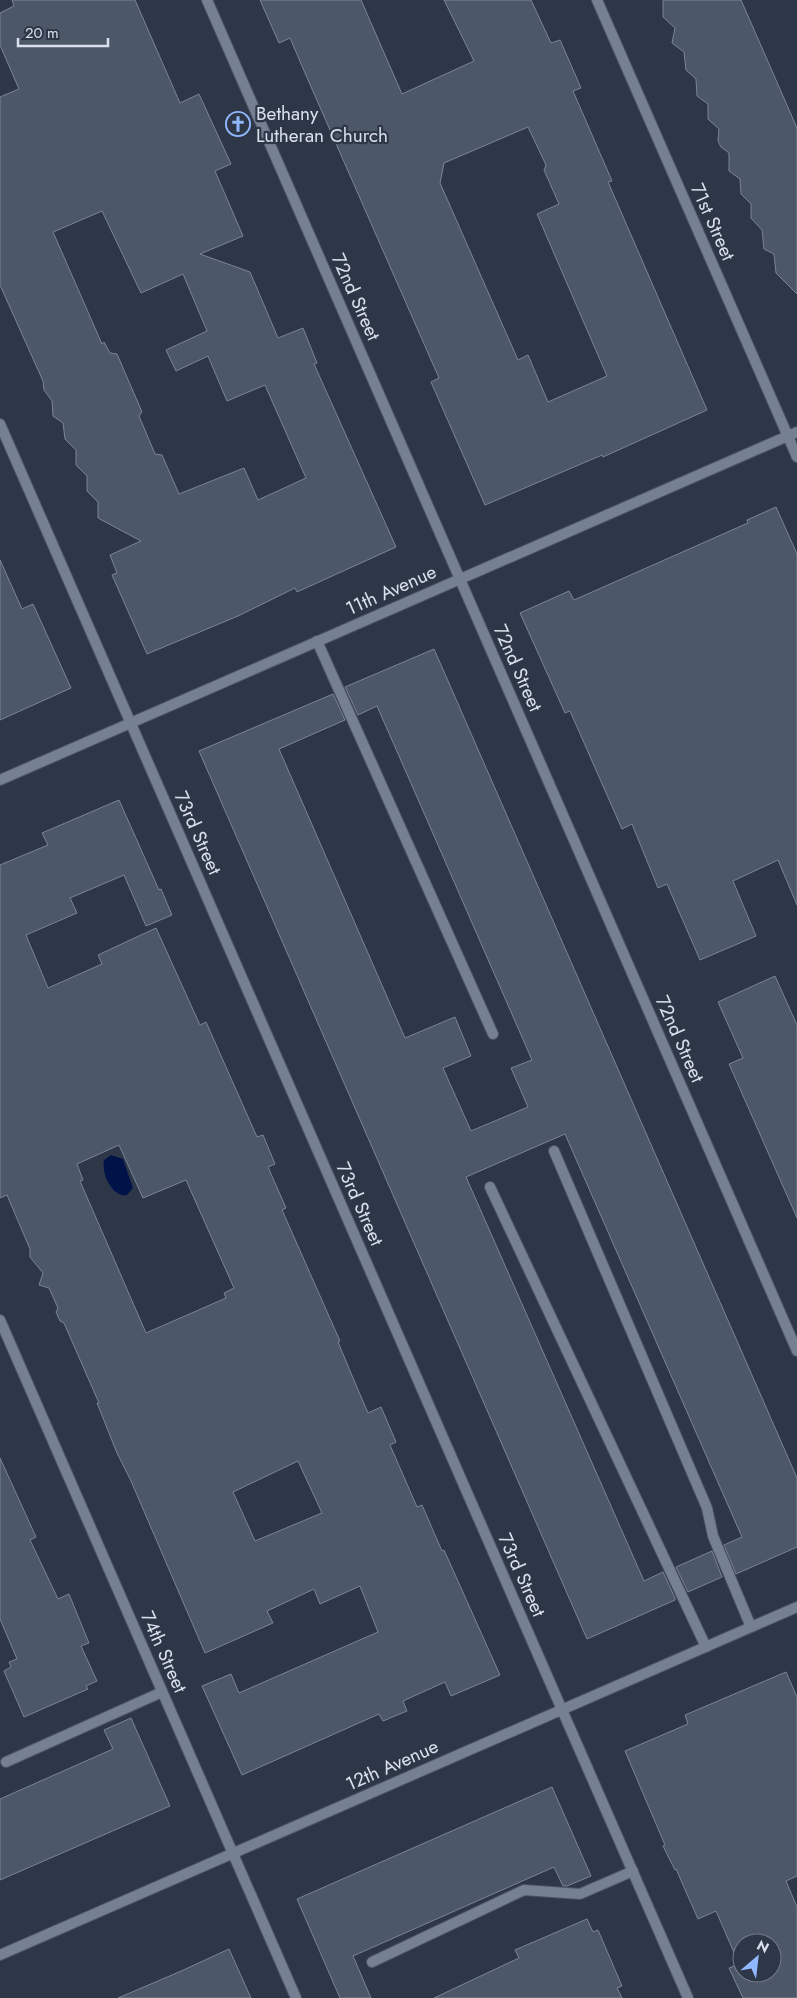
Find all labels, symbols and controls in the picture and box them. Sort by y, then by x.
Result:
scale bar [18,15,108,47]
text: 20 m [25,22,59,44]
place label: Bethany Lutheran Church [256,100,388,149]
church icon: Bethany Lutheran Church [225,111,251,137]
street label: 71st Street [684,179,742,265]
street label: 72nd Street [325,249,387,345]
street label: 11th Avenue [341,558,441,622]
street label: 72nd Street [487,620,549,716]
street label: 73rd Street [168,787,229,879]
street label: 72nd Street [649,991,711,1087]
street label: 73rd Street [330,1158,391,1250]
street label: 73rd Street [492,1529,553,1621]
street label: 74th Street [134,1607,194,1697]
street label: 12th Avenue [341,1732,443,1797]
north arrow [732,1933,782,1983]
text: N [753,1935,773,1958]

